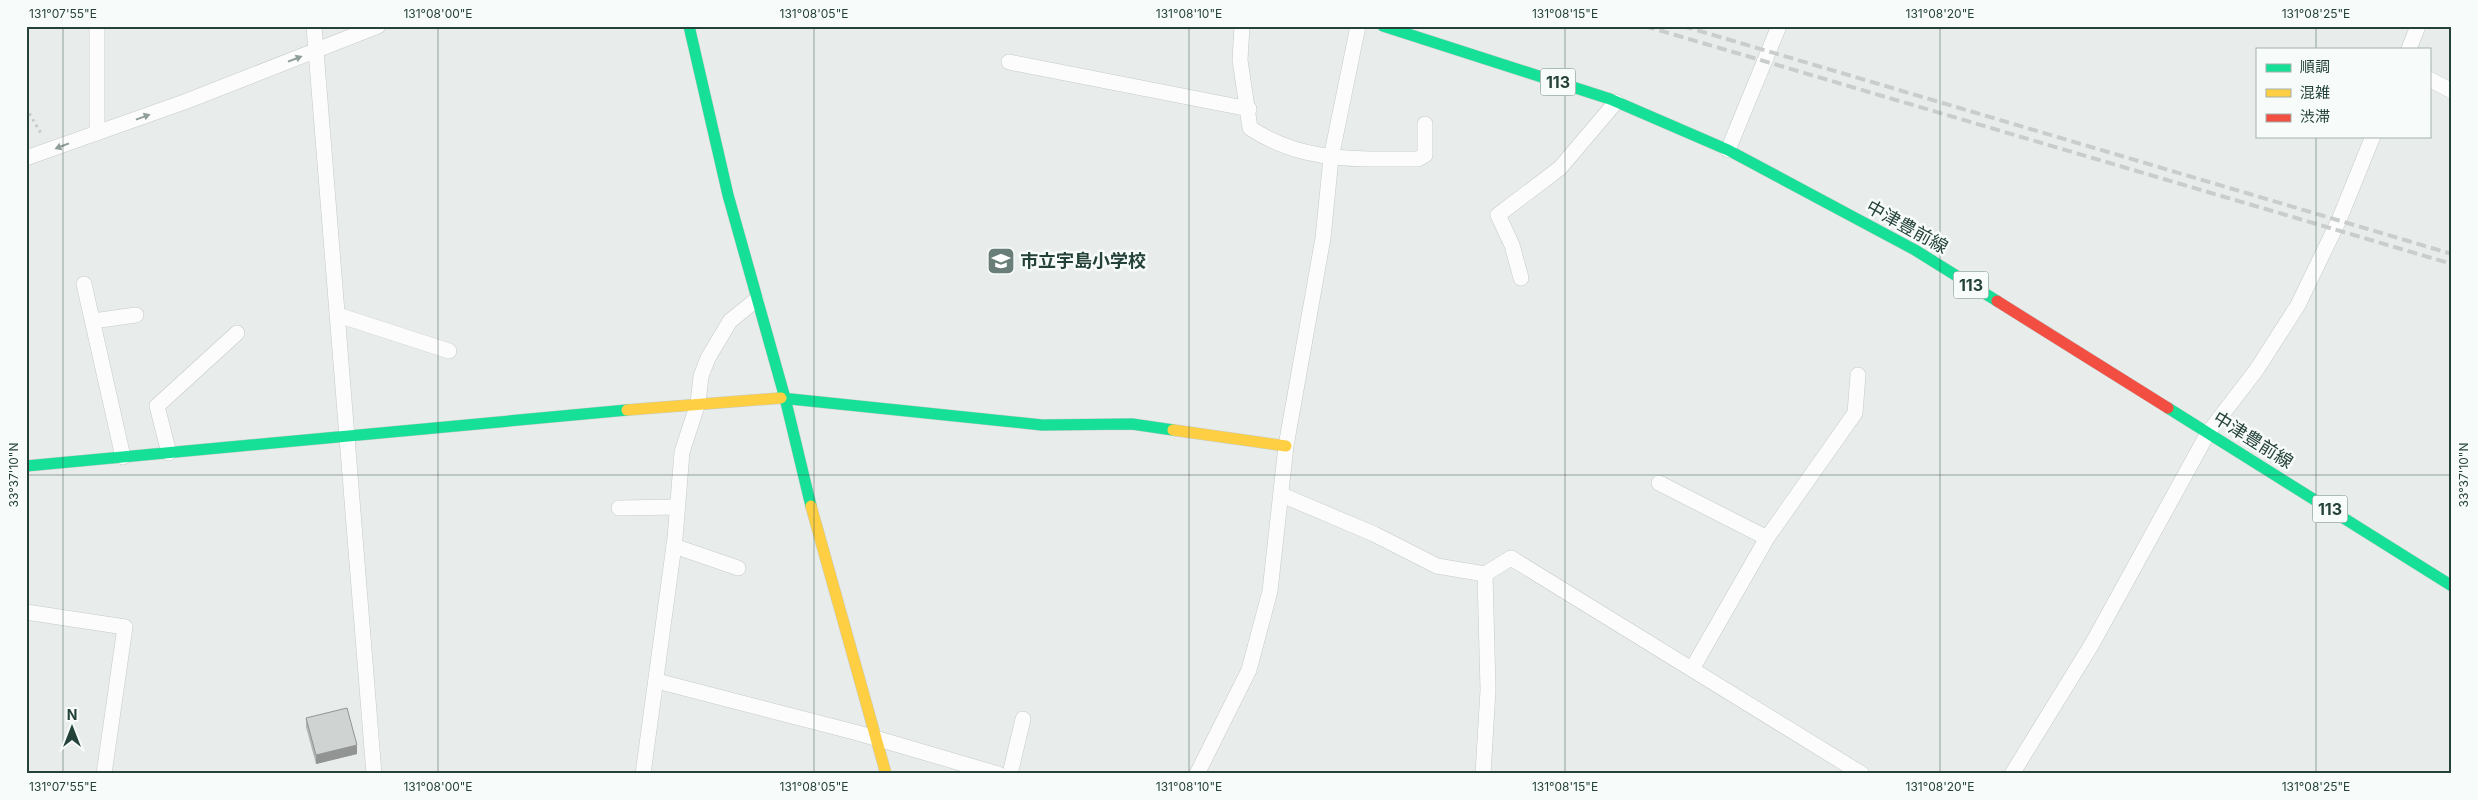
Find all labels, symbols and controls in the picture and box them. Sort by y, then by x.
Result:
text: 131°07'55"E [29,6,97,21]
text: 131°08'00"E [403,6,473,21]
text: 131°08'05"E [780,6,848,21]
text: 131°08'10"E [1156,6,1222,21]
text: 131°08'15"E [1532,6,1598,21]
text: 131°08'20"E [1906,6,1974,21]
text: 131°08'25"E [2282,6,2350,21]
legend [2256,48,2430,138]
one-way arrow [288,55,302,63]
text: 順調 [2300,57,2330,76]
road number: 113 [1540,68,1576,95]
text: 混雑 [2300,83,2330,102]
text: 渋滞 [2300,107,2330,126]
one-way arrow [136,113,151,121]
one-way arrow [55,143,69,151]
street label: 中津豊前線 [1863,196,1952,258]
school or university icon: 市立宇島小学校 [986,246,1016,276]
place label: 市立宇島小学校 [1020,250,1146,271]
road number: 113 [1954,272,1988,298]
street label: 中津豊前線 [2210,407,2297,472]
text: 33°37'10"N [6,443,21,508]
text: 33°37'10"N [2456,443,2471,508]
road number: 113 [2312,496,2348,522]
north arrow [48,702,98,752]
text: N [67,706,77,723]
text: 131°07'55"E [29,779,97,794]
text: 131°08'00"E [403,779,473,794]
text: 131°08'05"E [780,779,848,794]
text: 131°08'10"E [1156,779,1222,794]
text: 131°08'15"E [1532,779,1598,794]
text: 131°08'20"E [1906,779,1974,794]
text: 131°08'25"E [2282,779,2350,794]

